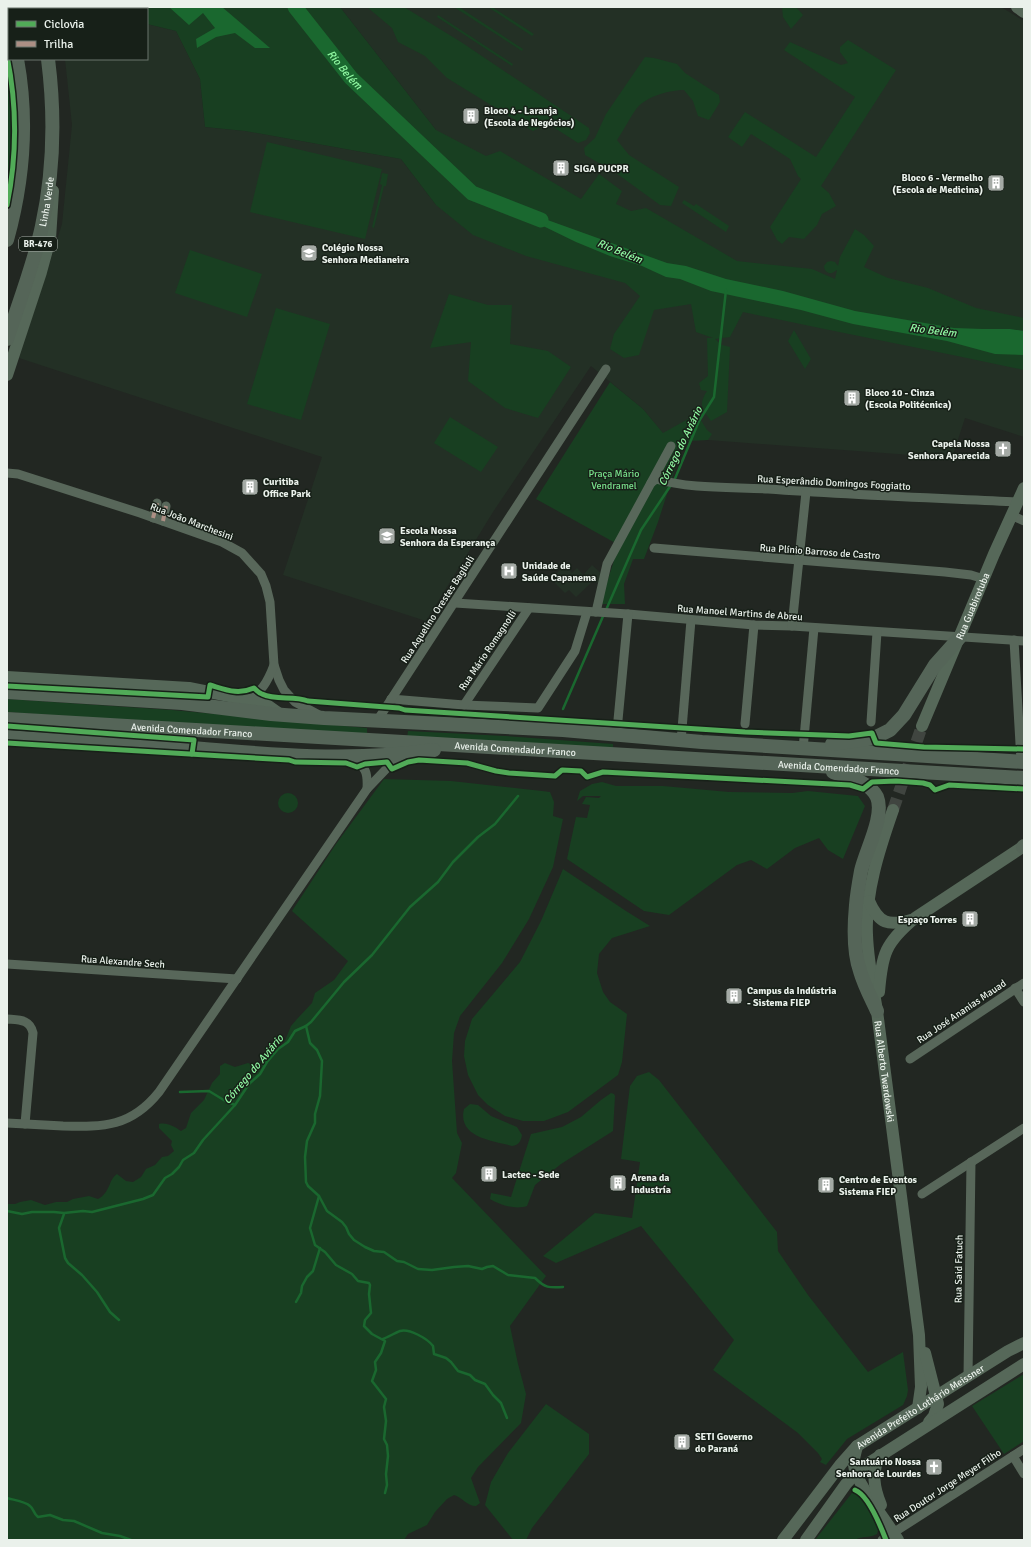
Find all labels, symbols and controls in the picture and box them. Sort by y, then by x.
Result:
legend [8,8,148,60]
text: Ciclovia [44,17,84,32]
text: Trilha [44,37,73,52]
water label: Rio Belém [324,48,366,93]
place label: Bloco 4 - Laranja (Escola de Negócios) [484,105,575,129]
building icon: Bloco 4 - Laranja (Escola de Negócios) [461,106,481,126]
building icon: SIGA PUCPR [551,158,571,178]
place label: SIGA PUCPR [574,163,629,175]
place label: Bloco 6 - Vermelho (Escola de Medicina) [892,172,983,196]
building icon: Bloco 6 - Vermelho (Escola de Medicina) [986,173,1006,193]
street label: Linha Verde [37,176,57,228]
road number: BR-476 [19,237,57,251]
water label: Rio Belém [595,237,645,267]
place label: Colégio Nossa Senhora Medianeira [322,242,409,266]
school or university icon: Colégio Nossa Senhora Medianeira [299,243,319,263]
water label: Rio Belém [909,321,958,340]
place label: Bloco 10 - Cinza (Escola Politécnica) [865,387,952,411]
building icon: Bloco 10 - Cinza (Escola Politécnica) [842,388,862,408]
water label: Córrego do Aviário [656,403,706,488]
place label: Capela Nossa Senhora Aparecida [908,438,990,462]
church icon: Capela Nossa Senhora Aparecida [993,439,1013,459]
park label: Praça Mário Vendramel [588,468,640,492]
street label: Rua Esperândio Domingos Foggiatto [757,473,911,493]
place label: Curitiba Office Park [263,476,311,500]
building icon: Curitiba Office Park [240,477,260,497]
street label: Rua João Marchesini [149,501,235,543]
place label: Escola Nossa Senhora da Esperança [400,525,495,549]
school or university icon: Escola Nossa Senhora da Esperança [377,526,397,546]
street label: Rua Plínio Barroso de Castro [759,542,881,562]
street label: Rua Aquelino Orestes Baglioli [399,553,477,666]
place label: Unidade de Saúde Capanema [522,560,596,584]
hospital icon: Unidade de Saúde Capanema [499,561,519,581]
street label: Rua Guabirotuba [954,571,992,642]
street label: Rua Manoel Martins de Abreu [677,603,803,623]
street label: Rua Mário Romagnolli [457,608,519,693]
street label: Avenida Comendador Franco [131,721,253,740]
street label: Avenida Comendador Franco [454,740,576,759]
street label: Avenida Comendador Franco [777,759,900,778]
building icon: Espaço Torres [960,909,980,929]
place label: Espaço Torres [898,914,958,926]
street label: Rua Alexandre Sech [81,953,165,971]
street label: Rua José Ananias Mauad [915,977,1009,1046]
place label: Campus da Indústria - Sistema FIEP [747,985,836,1009]
building icon: Campus da Indústria - Sistema FIEP [724,986,744,1006]
street label: Rua Alberto Twardowski [871,1020,896,1123]
water label: Córrego do Aviário [221,1031,287,1107]
building icon: Lactec - Sede [479,1164,499,1184]
place label: Lactec - Sede [502,1169,560,1181]
place label: Arena da Industría [631,1172,671,1196]
building icon: Arena da Industría [608,1173,628,1193]
place label: Centro de Eventos Sistema FIEP [839,1174,918,1198]
building icon: Centro de Eventos Sistema FIEP [816,1175,836,1195]
street label: Rua Said Fatuch [952,1235,966,1303]
street label: Avenida Prefeito Lothário Meissner [854,1362,987,1452]
place label: SETI Governo do Paraná [695,1431,753,1455]
building icon: SETI Governo do Paraná [672,1432,692,1452]
street label: Rua Doutor Jorge Meyer Filho [892,1447,1004,1525]
place label: Santuário Nossa Senhora de Lourdes [836,1456,922,1480]
church icon: Santuário Nossa Senhora de Lourdes [924,1457,944,1477]

